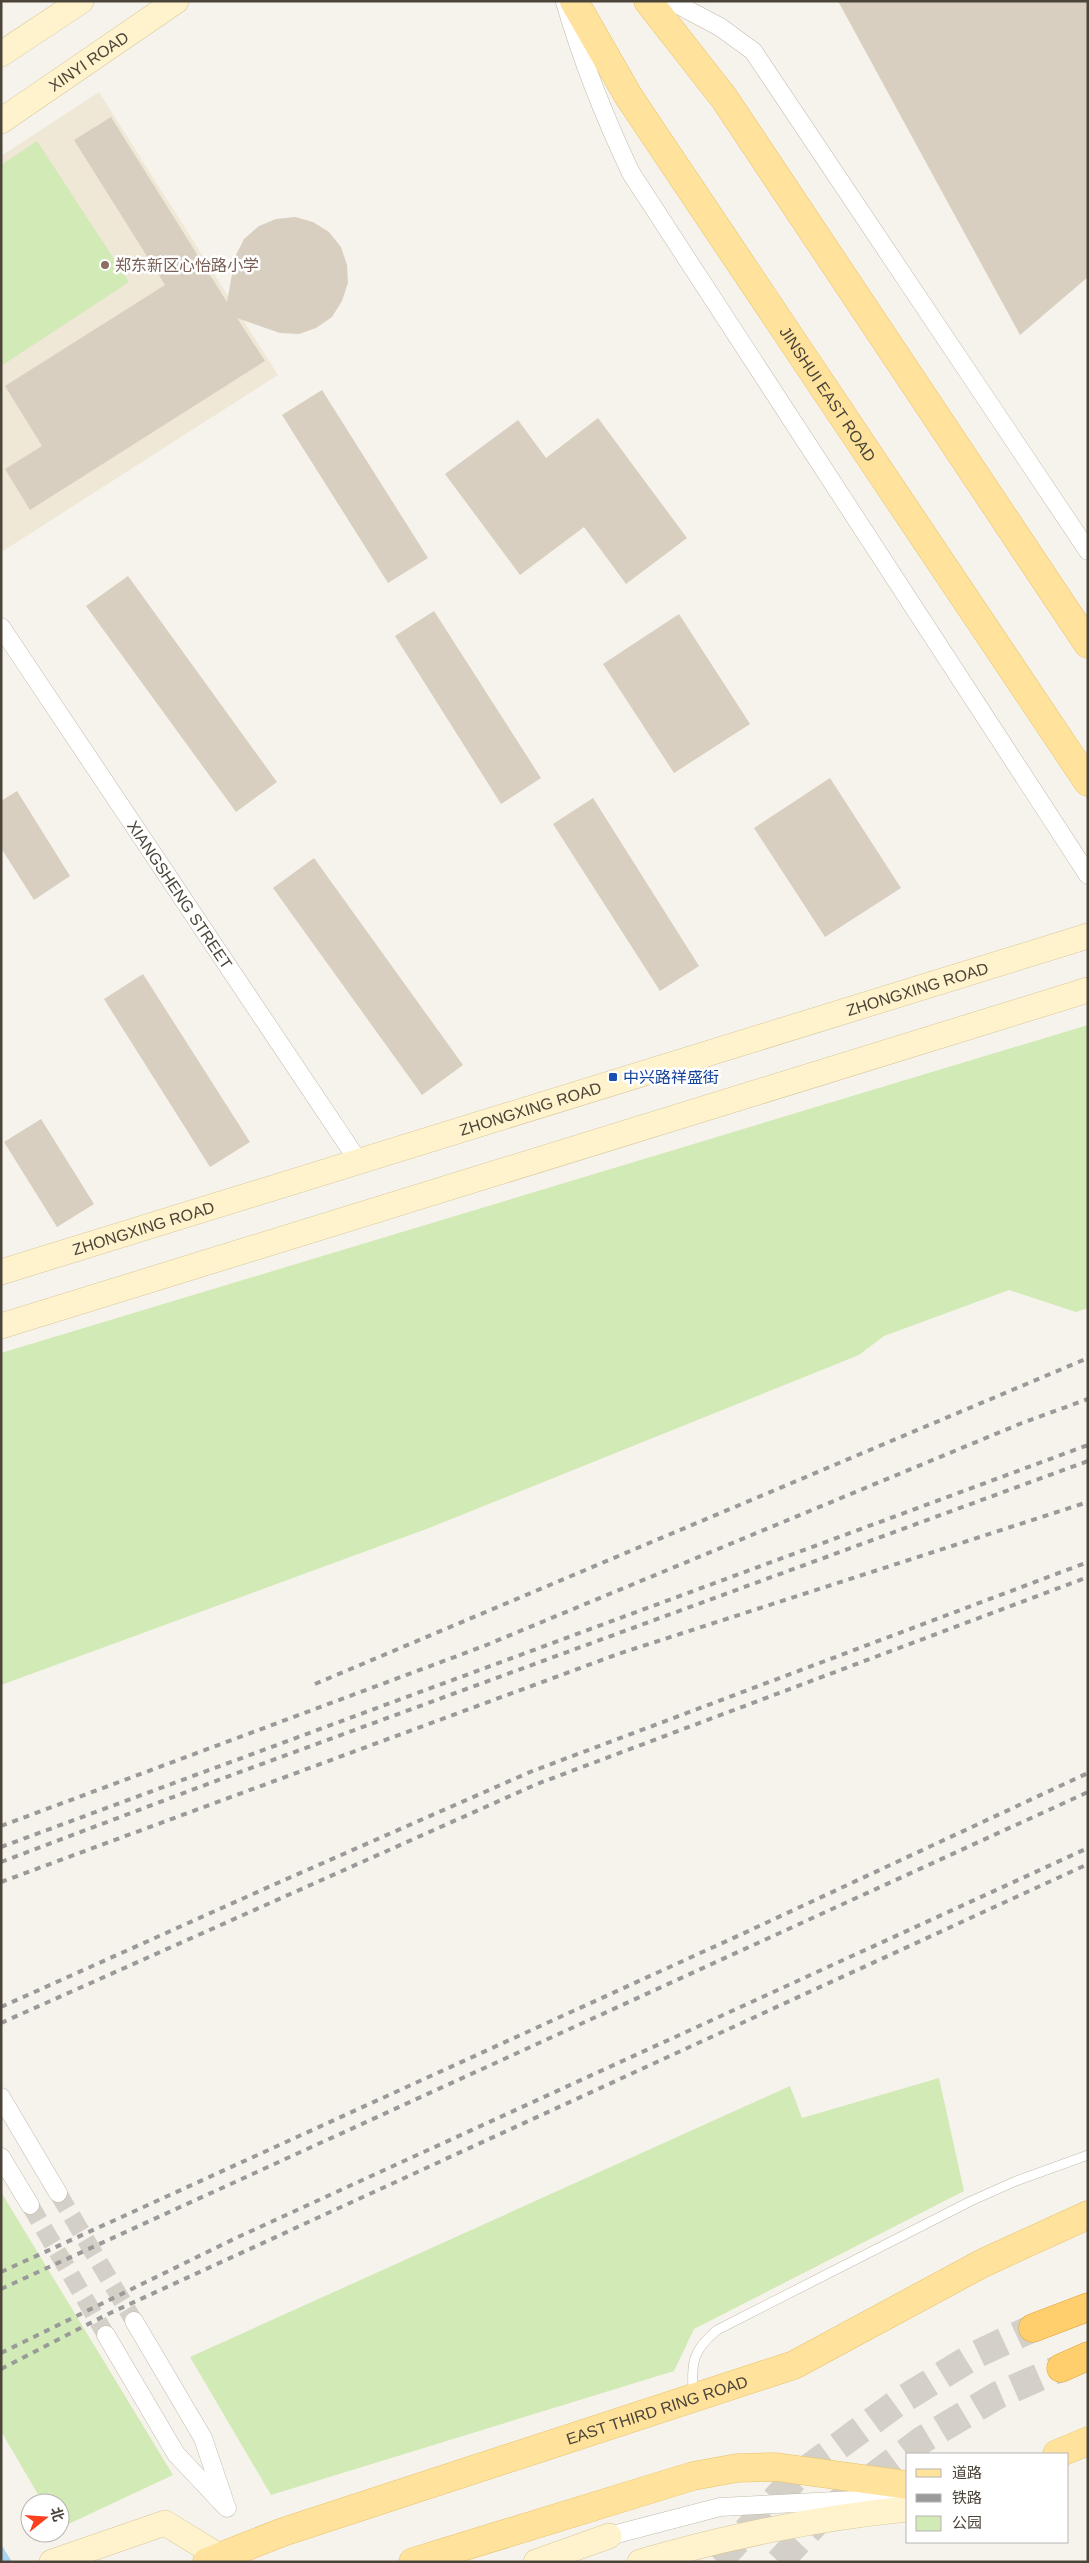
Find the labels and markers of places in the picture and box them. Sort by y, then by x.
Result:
place label: 郑东新区心怡路小学 [115,257,259,274]
marker: 郑东新区心怡路小学 [99,259,111,271]
place label: 中兴路祥盛街 [623,1069,719,1086]
marker: 中兴路祥盛街 [607,1071,619,1083]

